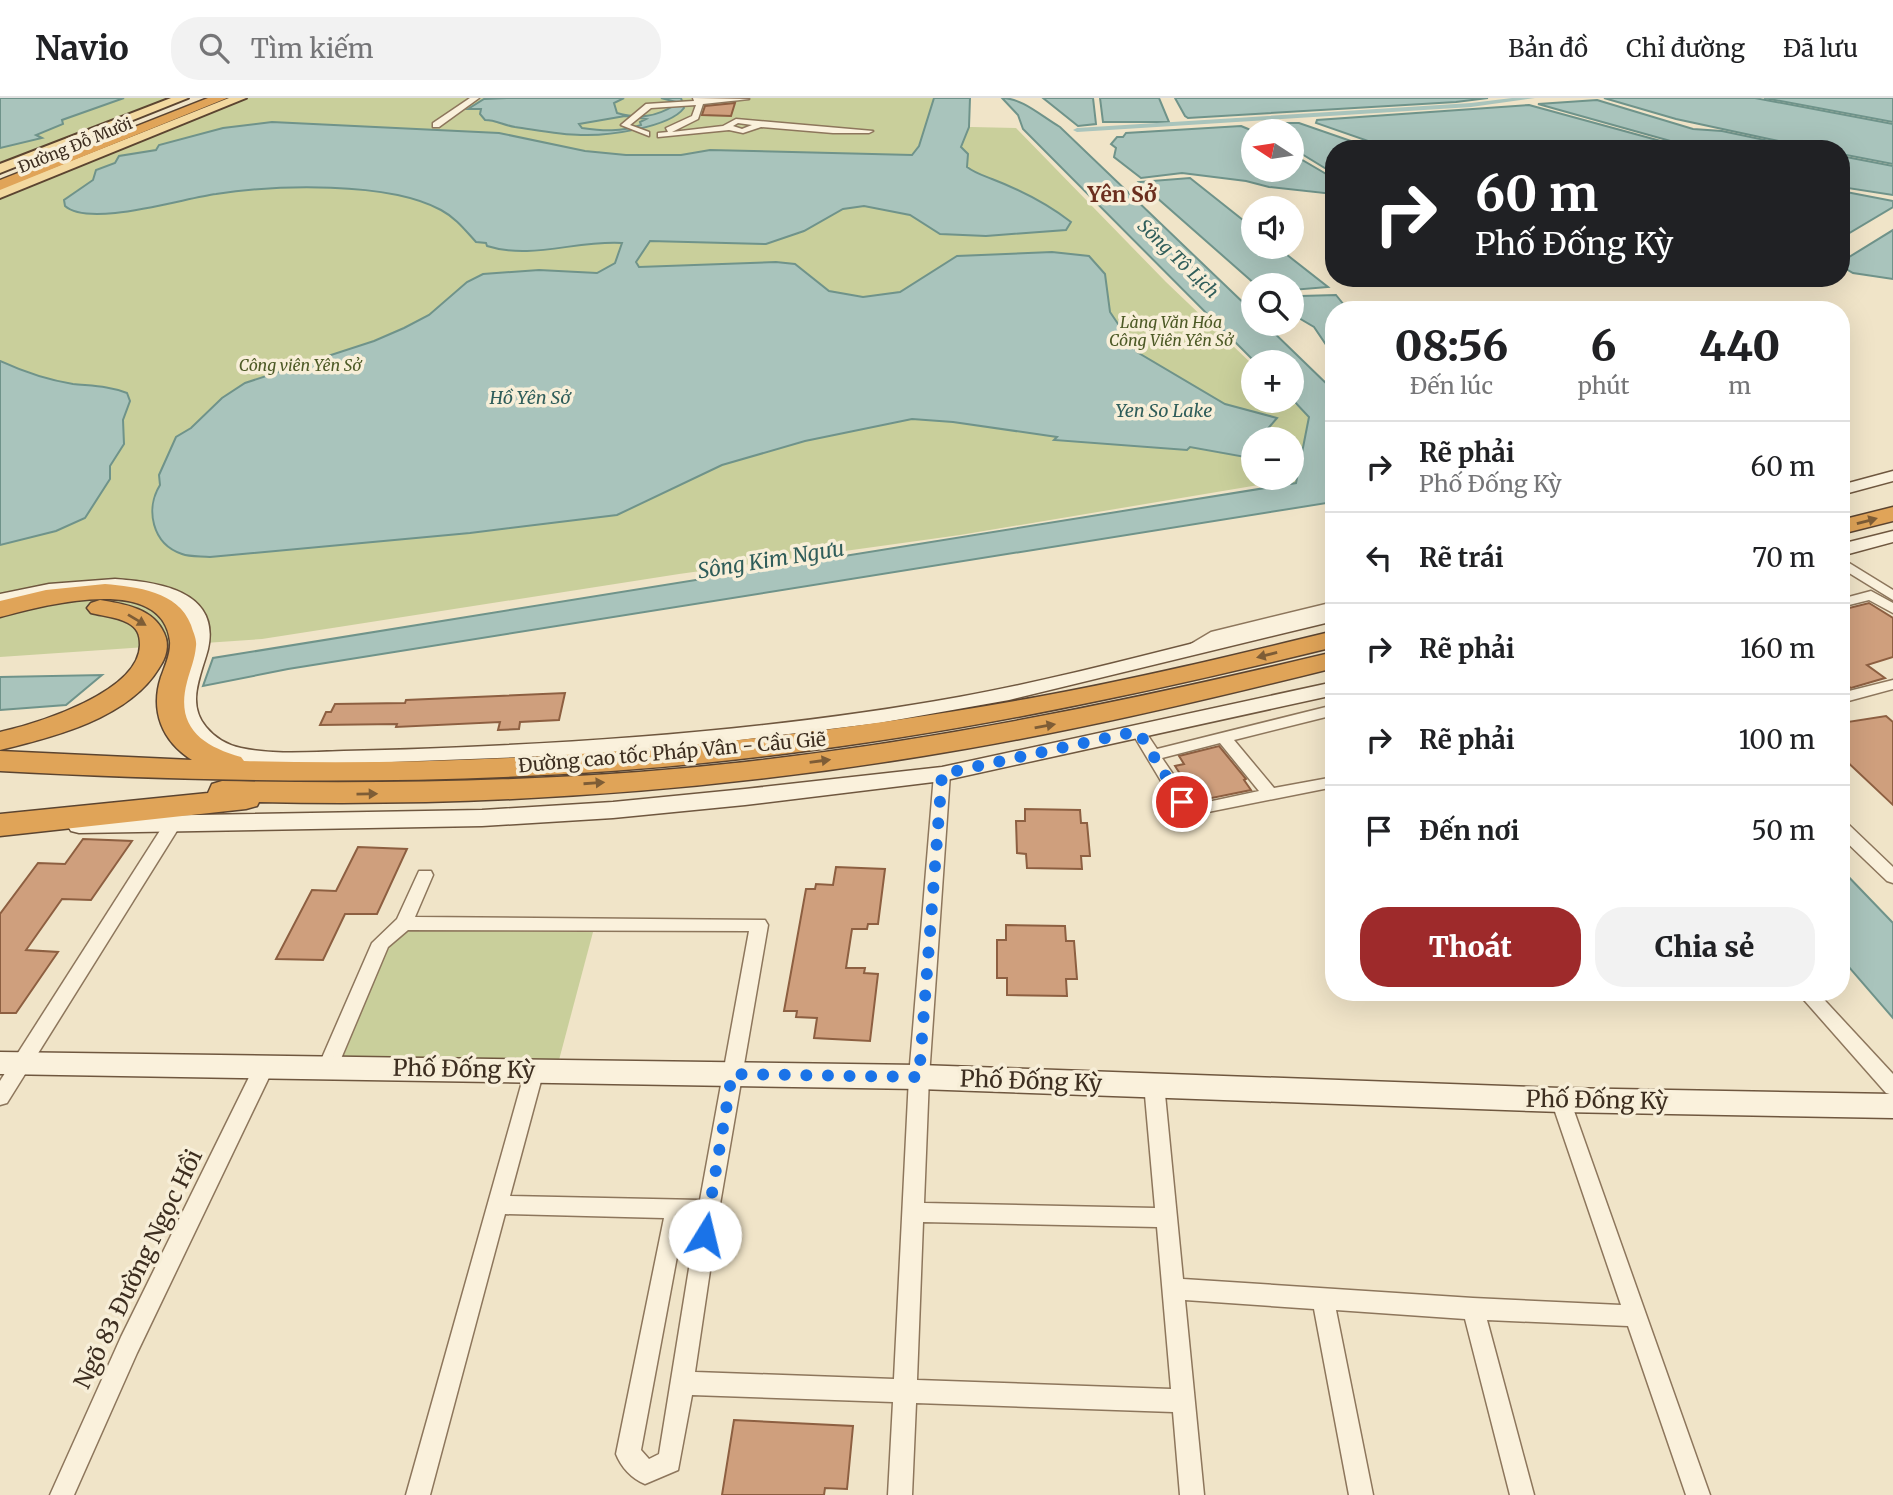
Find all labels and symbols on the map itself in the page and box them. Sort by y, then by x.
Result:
street label: Đường Đỗ Mười [15,113,135,177]
north arrow [1241,119,1304,182]
district label: Yên Sở [1086,181,1157,208]
water label: Sông Tô Lịch [1133,214,1224,303]
park label: Làng Văn Hóa Công Viên Yên Sở [1109,312,1235,350]
park label: Công viên Yên Sở [239,355,363,375]
water label: Hồ Yên Sở [489,386,572,409]
water label: Yen So Lake [1116,399,1212,422]
one-way arrow [1857,515,1878,525]
water label: Sông Kim Ngưu [696,535,846,584]
one-way arrow [127,613,147,626]
one-way arrow [1256,650,1278,661]
one-way arrow [1034,720,1056,731]
street label: Đường cao tốc Pháp Vân - Cầu Giẽ [517,727,827,777]
one-way arrow [809,756,831,767]
pin [1152,772,1212,832]
one-way arrow [583,778,605,789]
one-way arrow [356,788,378,800]
street label: Phố Đống Kỳ [392,1053,536,1084]
street label: Phố Đống Kỳ [959,1064,1103,1098]
street label: Phố Đống Kỳ [1525,1084,1669,1115]
street label: Ngõ 83 Đường Ngọc Hồi [67,1144,208,1393]
position arrow [668,1198,742,1272]

